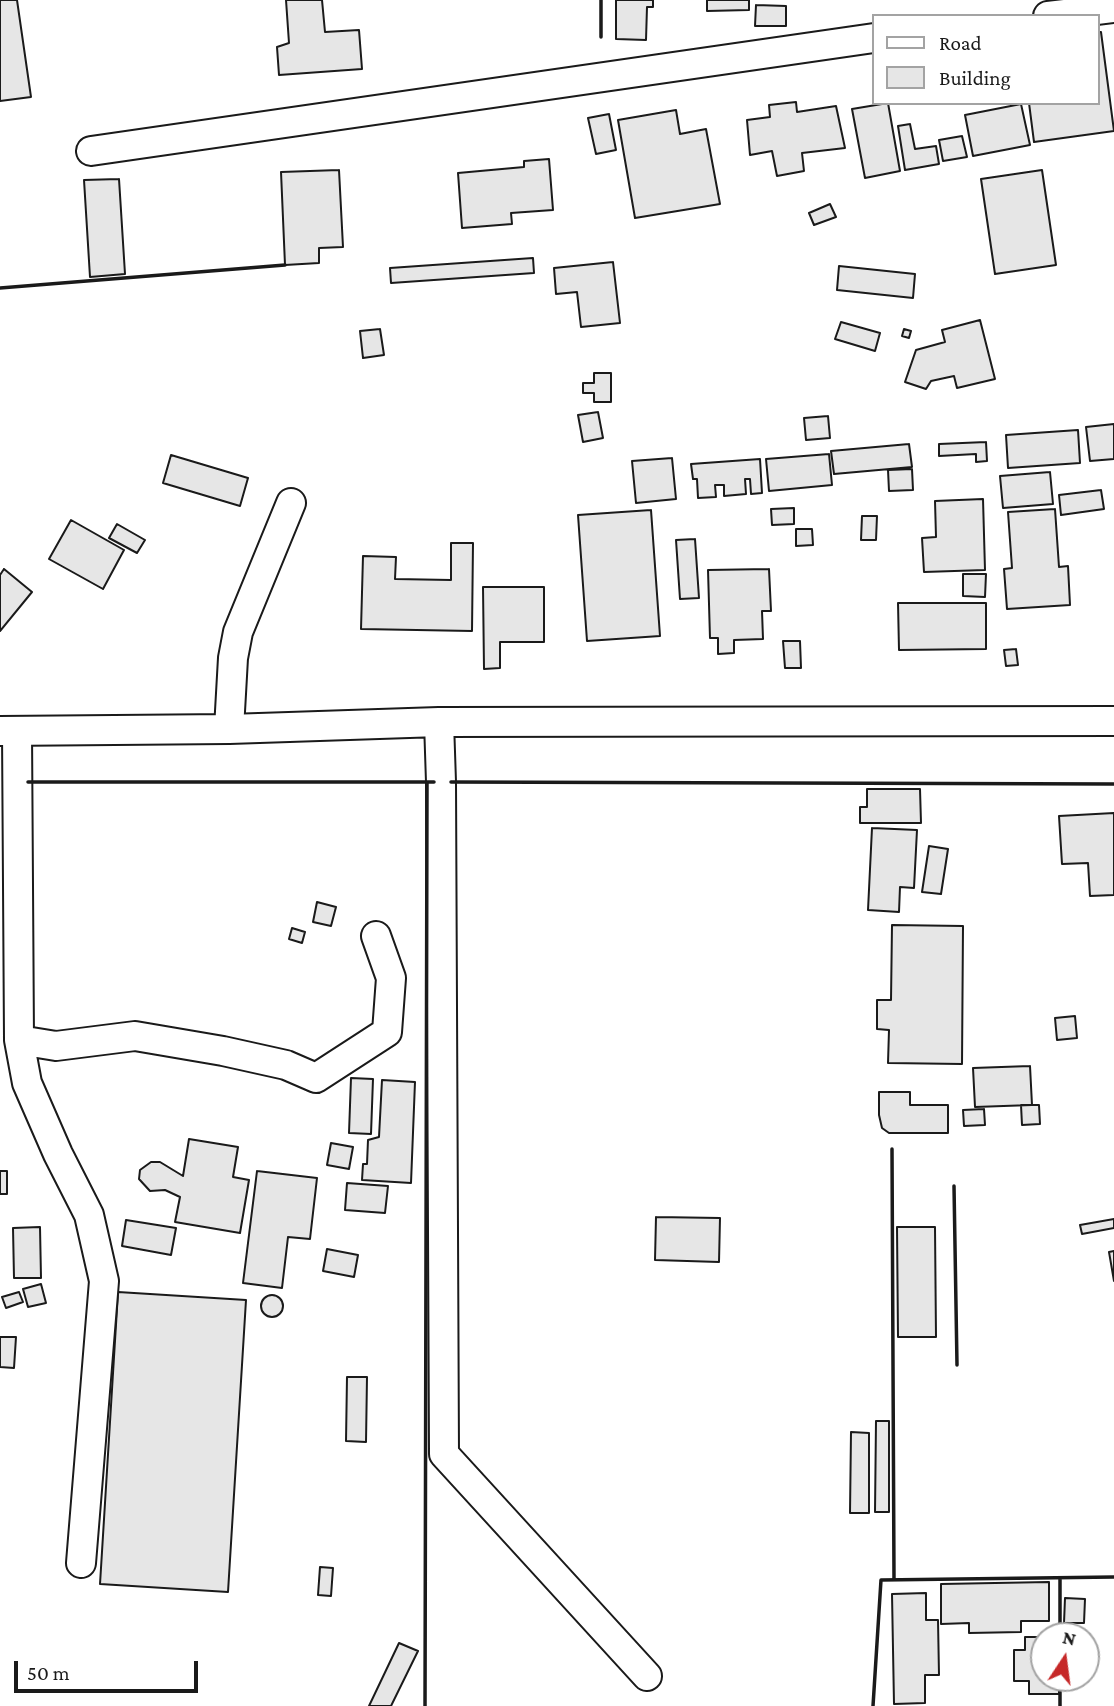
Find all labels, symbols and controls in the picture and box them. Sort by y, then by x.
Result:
legend [872,14,1100,105]
text: Road [939,31,982,55]
text: Building [939,66,1011,90]
north arrow [1030,1622,1100,1692]
text: N [1061,1626,1078,1650]
scale bar [18,1646,201,1690]
text: 50 m [27,1661,70,1685]

